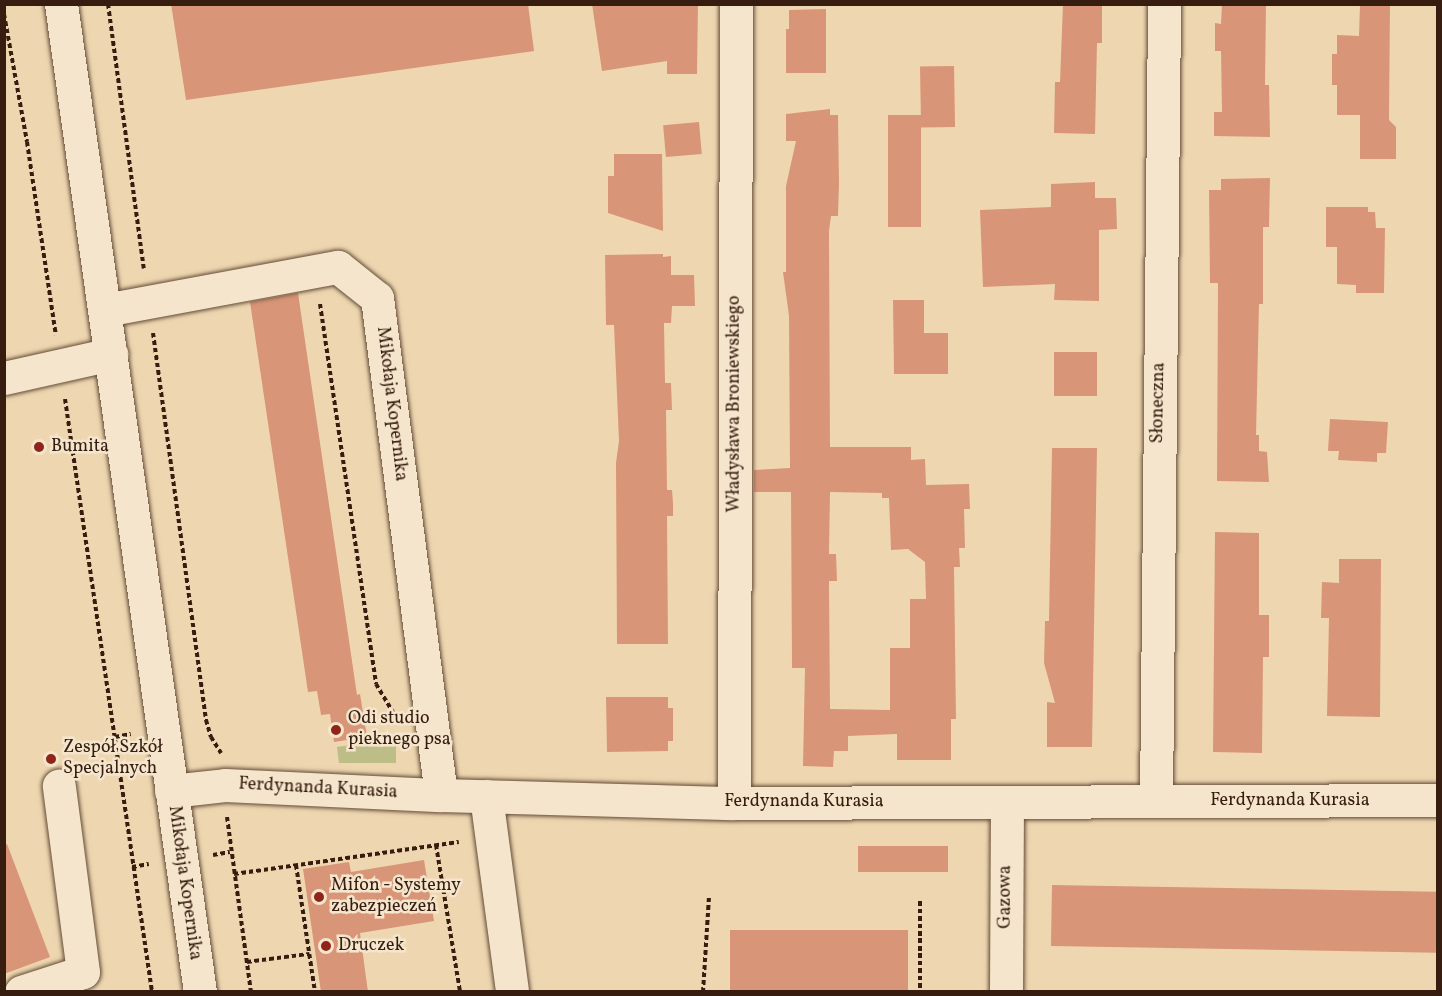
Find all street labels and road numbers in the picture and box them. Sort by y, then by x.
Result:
street label: Władysława Broniewskiego [724,295,746,513]
street label: Mikołaja Kopernika [371,326,411,482]
street label: Słoneczna [1147,362,1171,444]
street label: Ferdynanda Kurasia [238,774,398,804]
street label: Ferdynanda Kurasia [1210,790,1370,812]
street label: Ferdynanda Kurasia [724,791,884,813]
street label: Mikołaja Kopernika [162,805,206,961]
street label: Gazowa [995,865,1017,929]

